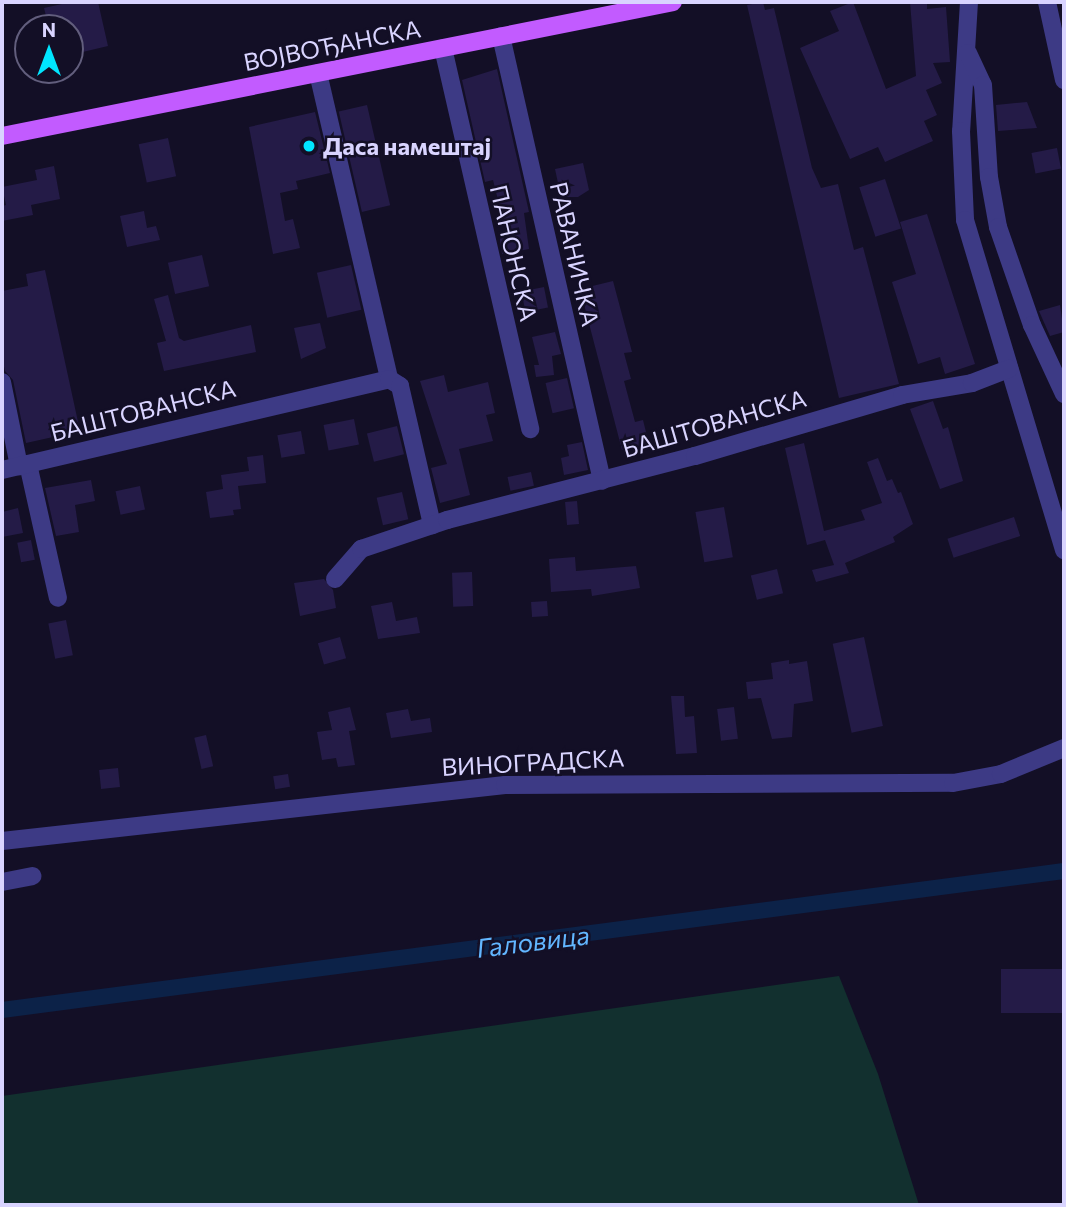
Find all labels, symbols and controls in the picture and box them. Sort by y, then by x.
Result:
north arrow [14,14,84,84]
street label: ВОЈВОЂАНСКА [241,14,423,76]
text: N [42,18,56,41]
place label: Даса намештај [323,132,491,160]
marker: Даса намештај [301,138,317,154]
street label: РАВАНИЧКА [544,179,606,329]
street label: ПАНОНСКА [484,182,544,324]
street label: БАШТОВАНСКА [47,373,239,447]
street label: БАШТОВАНСКА [619,383,809,463]
street label: ВИНОГРАДСКА [441,743,625,781]
water label: Галовица [475,919,591,963]

